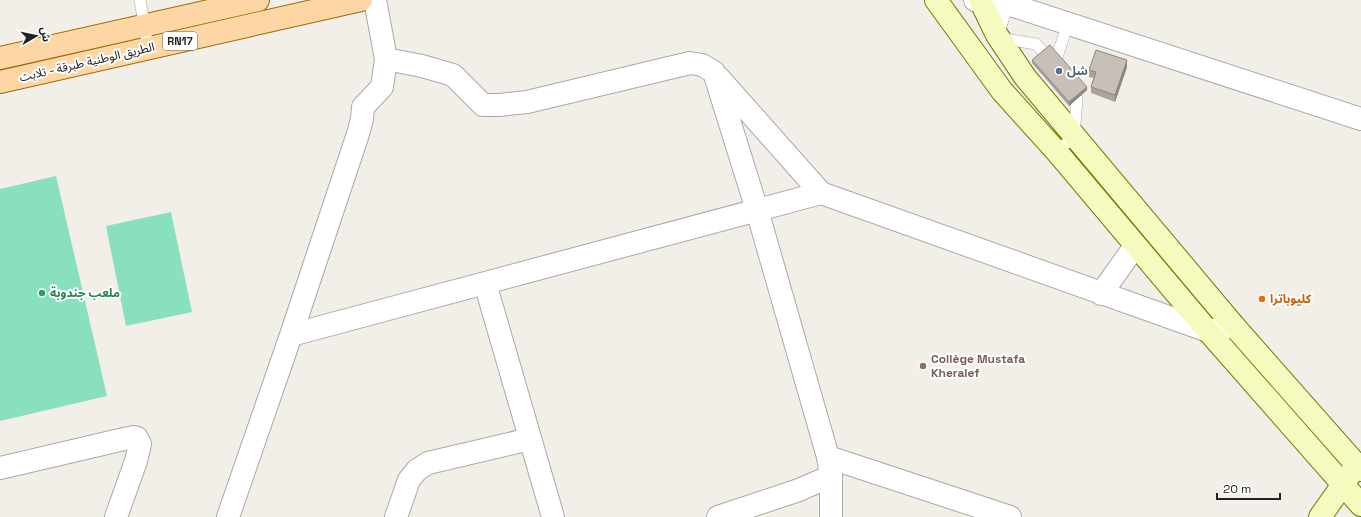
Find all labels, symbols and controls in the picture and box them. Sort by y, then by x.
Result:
north arrow [16,16,56,56]
text: ش [38,26,54,43]
road number: RN17 [163,32,197,50]
street label: الطريق الوطنية طبرقة - تلابت [18,39,156,85]
place label: شل [1067,63,1088,79]
marker: شل [1054,66,1064,76]
place label: ملعب جندوبة [50,285,120,301]
marker: ملعب جندوبة [37,288,47,298]
place label: كليوباترا [1270,291,1312,307]
marker: كليوباترا [1257,294,1267,304]
place label: Collège Mustafa Kheraief [931,351,1025,381]
marker: Collège Mustafa Kheraief [918,361,928,371]
scale bar [1217,475,1280,501]
text: 20 m [1223,481,1251,497]

